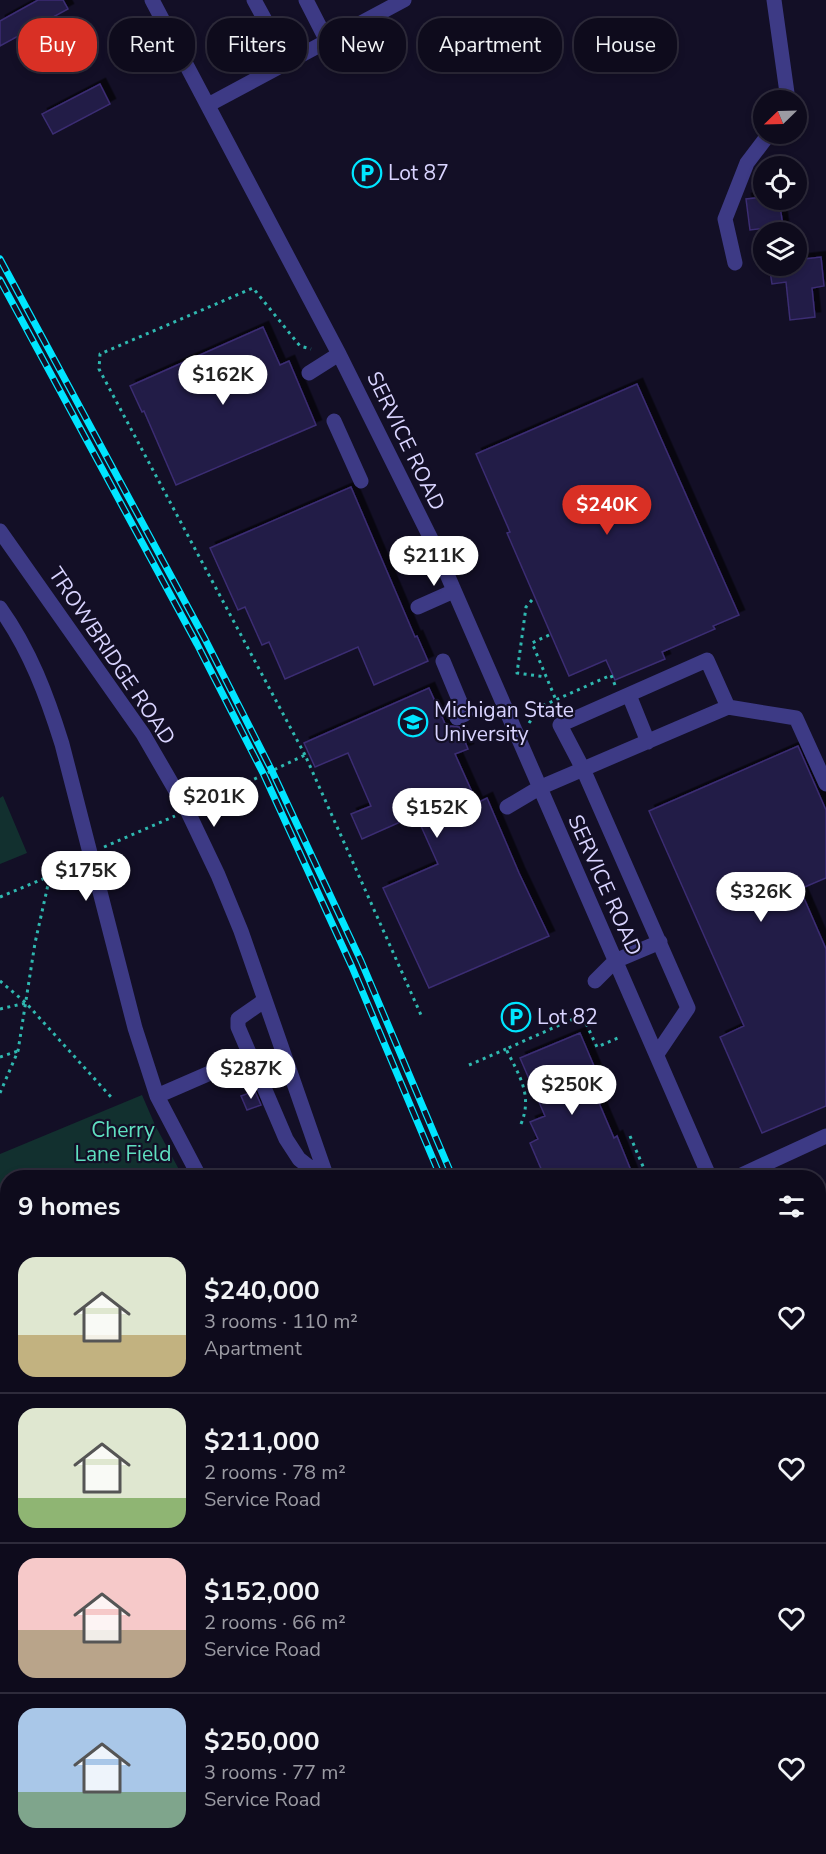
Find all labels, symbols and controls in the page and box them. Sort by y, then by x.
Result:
chip: Buy [18,18,97,72]
chip: Rent [109,18,195,72]
chip: Filters [207,18,307,72]
chip: New [319,18,406,72]
chip: Apartment [418,18,562,72]
chip: House [574,18,677,72]
north arrow [753,90,807,144]
map controls [753,90,807,276]
button: locate [753,156,807,210]
parking icon: Lot 87 [351,157,383,189]
place label: Lot 87 [388,159,449,187]
button: layers [753,222,807,276]
pin: $162K [181,355,265,406]
text: $162K [192,361,254,388]
street label: SERVICE ROAD [360,367,452,515]
pin: $240K [565,485,649,536]
text: $240K [576,491,638,518]
pin: $211K [392,536,476,587]
text: $211K [403,542,465,569]
street label: TROWBRIDGE ROAD [42,562,182,750]
place label: Michigan State University [434,696,574,748]
school or university icon: Michigan State University [397,706,429,738]
pin: $201K [172,777,256,828]
text: $201K [183,783,245,810]
pin: $152K [395,788,479,839]
text: $152K [406,794,468,821]
street label: SERVICE ROAD [561,810,649,960]
pin: $175K [44,851,128,902]
text: $175K [55,857,117,884]
pin: $326K [719,872,803,923]
text: $326K [730,878,792,905]
parking icon: Lot 82 [500,1001,532,1033]
place label: Lot 82 [537,1003,598,1031]
pin: $287K [209,1049,293,1100]
text: $287K [220,1055,282,1082]
pin: $250K [530,1065,614,1116]
text: $250K [541,1071,603,1098]
park label: Cherry Lane Field [75,1116,171,1168]
text: 9 homes [18,1189,120,1224]
icon: filters [775,1190,808,1223]
text: $240,000 [204,1273,320,1308]
icon: home [66,1281,138,1353]
icon: heart [775,1301,808,1334]
text: 3 rooms · 110 m² [204,1308,358,1335]
text: Apartment [204,1335,302,1362]
text: $211,000 [204,1424,320,1459]
icon: home [66,1432,138,1504]
icon: heart [775,1452,808,1485]
text: 2 rooms · 78 m² [204,1459,346,1486]
text: Service Road [204,1486,321,1513]
text: $152,000 [204,1574,320,1609]
icon: home [66,1582,138,1654]
icon: heart [775,1602,808,1635]
text: 2 rooms · 66 m² [204,1609,346,1636]
text: Service Road [204,1636,321,1663]
text: $250,000 [204,1724,320,1759]
icon: home [66,1732,138,1804]
icon: heart [775,1752,808,1785]
text: 3 rooms · 77 m² [204,1759,346,1786]
text: Service Road [204,1786,321,1813]

